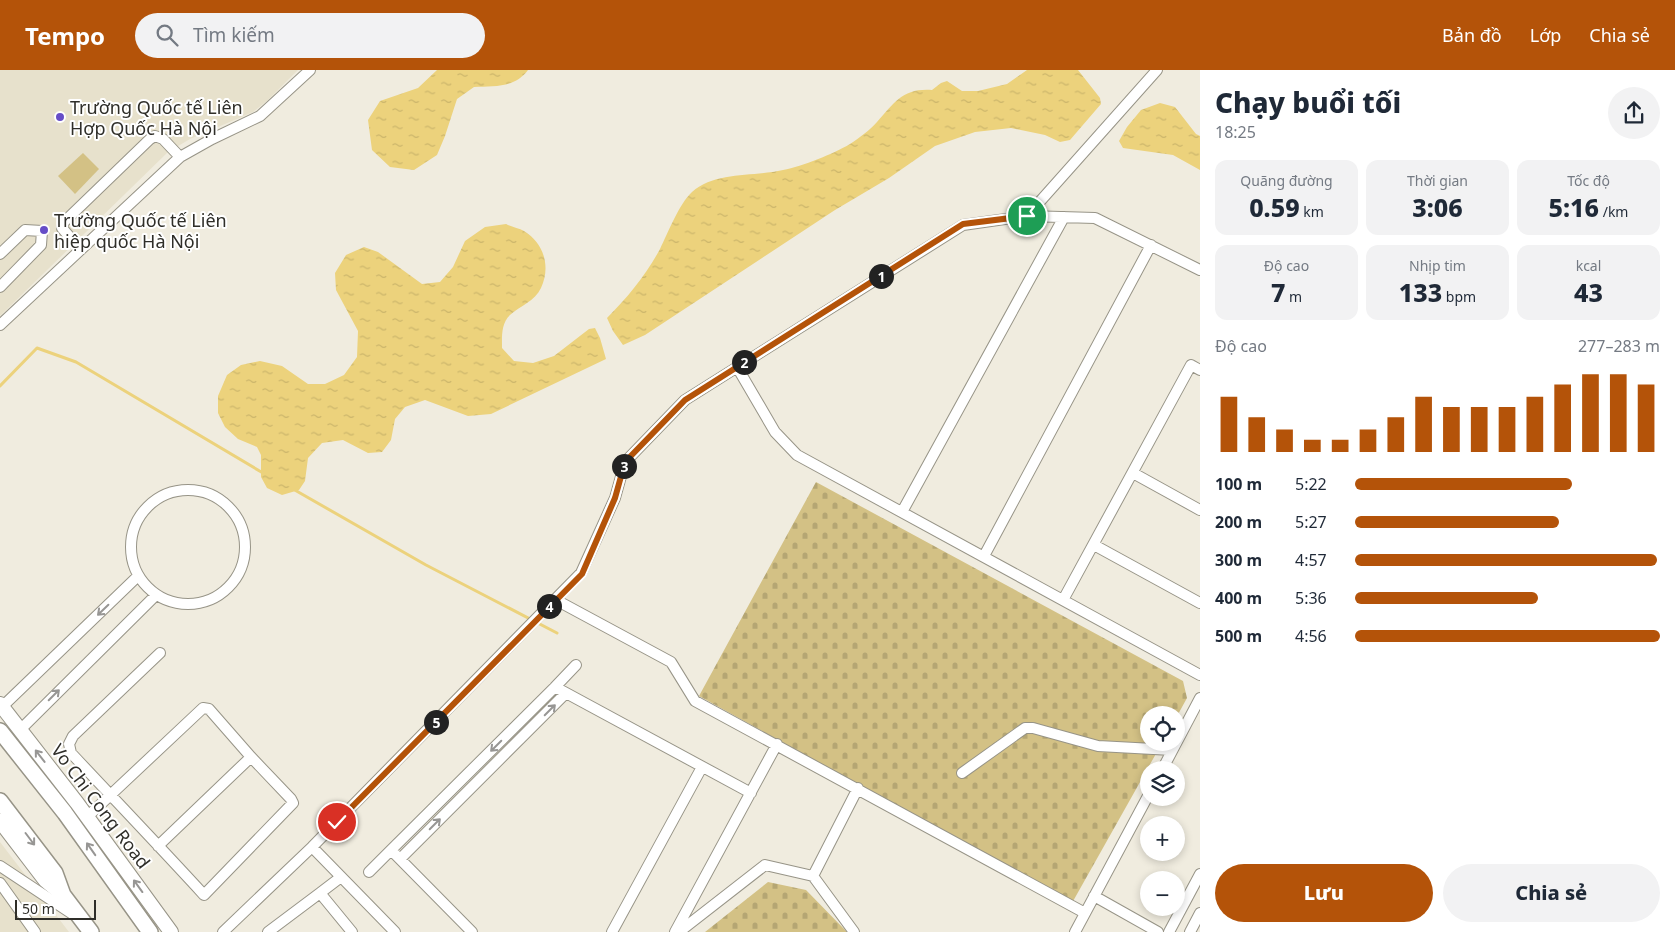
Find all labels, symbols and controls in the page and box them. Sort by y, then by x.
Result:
search box [135,13,485,58]
text: Tempo [25,19,105,52]
icon: search [153,21,181,49]
text: Tìm kiếm [193,22,275,48]
text: Bản đồ [1442,23,1502,47]
text: Lớp [1530,23,1561,47]
text: Chia sẻ [1589,23,1650,47]
text: Chạy buổi tối [1215,83,1401,121]
button: share [1608,87,1660,139]
place label: Trường Quốc tế Liên Hợp Quốc Hà Nội [70,95,243,140]
marker: Trường Quốc tế Liên Hợp Quốc Hà Nội [54,111,66,123]
text: 18:25 [1215,121,1256,143]
text: Quãng đường [1240,171,1333,190]
text: Thời gian [1407,171,1468,190]
text: Tốc độ [1567,171,1610,190]
text: 0.59 [1249,190,1300,224]
text: 3:06 [1412,190,1463,224]
text: 5:16 [1549,190,1599,224]
pin [1006,195,1048,237]
icon: arrive [1013,202,1041,230]
text: km [1300,202,1324,221]
text: /km [1599,202,1628,221]
place label: Trường Quốc tế Liên hiệp quốc Hà Nội [54,208,227,253]
marker: Trường Quốc tế Liên hiệp quốc Hà Nội [38,224,50,236]
text: Độ cao [1264,256,1309,275]
text: Nhịp tim [1409,256,1466,275]
text: kcal [1576,256,1601,275]
pin: 1 [868,264,894,288]
text: 1 [877,267,886,286]
text: 7 [1271,275,1285,309]
text: 133 [1399,275,1442,309]
text: 43 [1574,275,1603,309]
text: m [1285,287,1302,306]
text: bpm [1442,287,1476,306]
text: Độ cao [1215,335,1267,357]
text: 277–283 m [1578,335,1660,357]
pin: 2 [732,350,756,374]
text: 2 [740,353,749,372]
pin: 3 [612,454,636,478]
text: 3 [620,457,629,476]
text: 100 m [1215,473,1262,495]
text: 5:22 [1295,473,1327,495]
text: 200 m [1215,511,1262,533]
text: 5:27 [1295,511,1327,533]
text: 300 m [1215,549,1262,571]
text: 4:57 [1295,549,1327,571]
text: 400 m [1215,587,1262,609]
text: 5:36 [1295,587,1327,609]
pin: 4 [536,594,562,618]
text: 4 [545,597,554,616]
one-way arrow [97,604,109,616]
text: 500 m [1215,625,1262,647]
text: 4:56 [1295,625,1327,647]
one-way arrow [48,689,60,702]
one-way arrow [544,703,556,716]
map controls [1140,706,1185,916]
button: locate [1140,706,1185,751]
pin: 5 [424,710,448,734]
text: 5 [432,713,441,732]
street label: Vo Chi Cong Road [46,739,156,873]
one-way arrow [489,740,502,752]
one-way arrow [35,750,46,763]
button: layers [1140,761,1185,806]
pin [316,801,358,843]
icon: check [323,808,351,836]
button: + [1140,816,1185,861]
one-way arrow [428,818,441,830]
one-way arrow [25,832,35,846]
one-way arrow [86,843,96,857]
button: Lưu [1215,864,1433,922]
button: Chia sẻ [1443,864,1660,922]
button: − [1140,871,1185,916]
one-way arrow [133,879,143,893]
scale bar [15,897,96,920]
text: 50 m [22,899,55,918]

